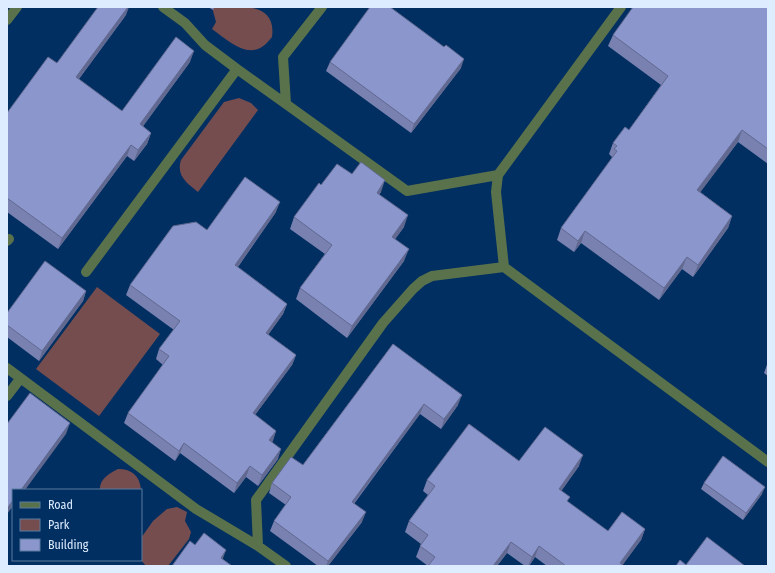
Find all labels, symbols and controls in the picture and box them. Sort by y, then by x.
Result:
legend [12,489,142,561]
text: Road [48,498,73,512]
text: Park [48,518,70,532]
text: Building [48,538,89,552]

